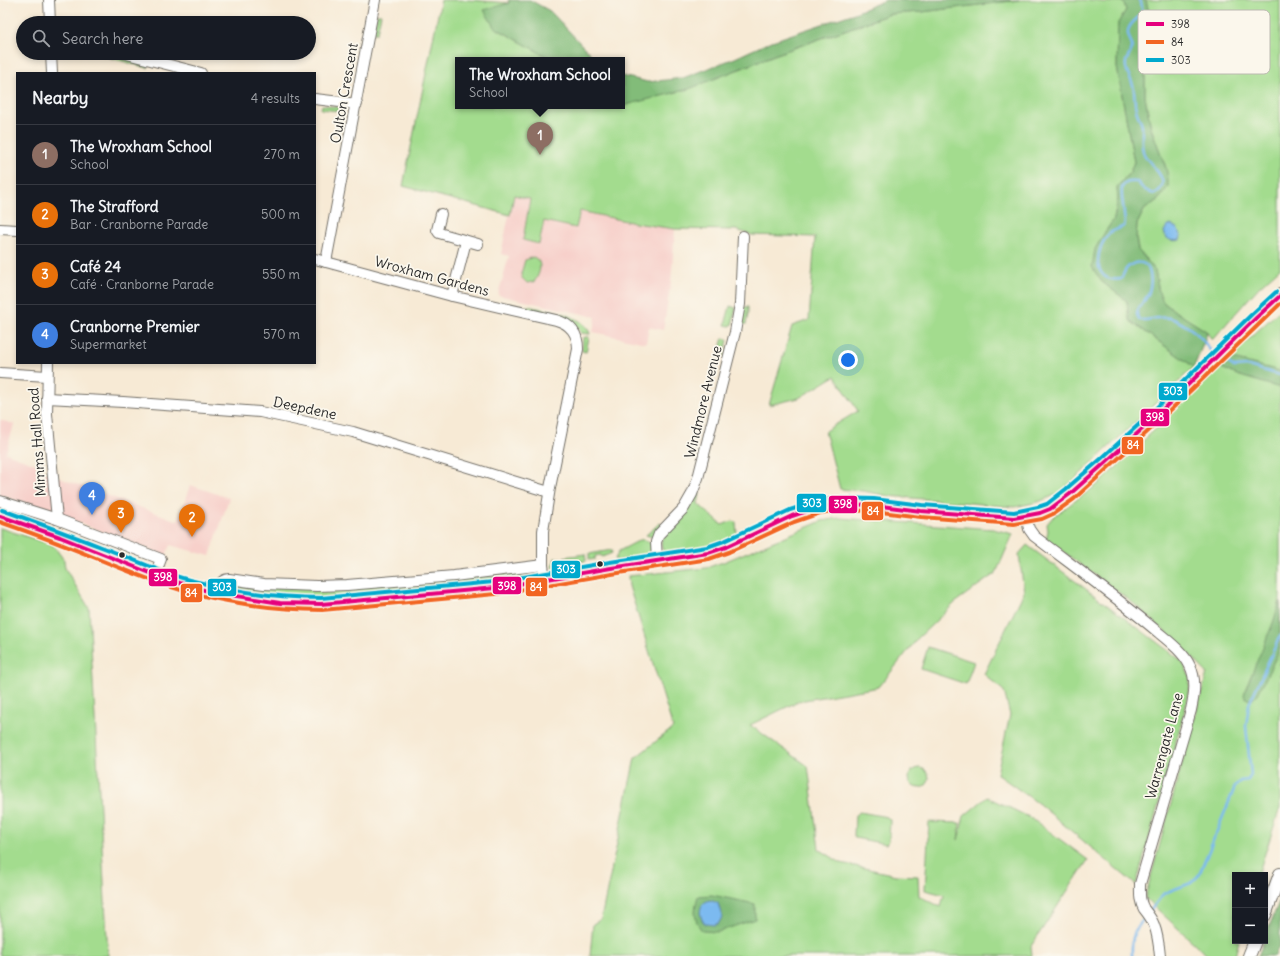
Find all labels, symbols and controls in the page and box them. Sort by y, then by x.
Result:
legend [1138,10,1270,74]
search box [16,16,316,60]
text: 398 [1171,17,1190,31]
icon: search [30,27,52,49]
text: Search here [62,29,143,48]
text: 84 [1171,35,1184,49]
street label: Oulton Crescent [326,41,362,145]
text: 303 [1171,53,1191,67]
popup [455,57,625,109]
text: The Wroxham School [469,65,611,84]
text: School [469,84,508,101]
text: Nearby [32,87,88,109]
text: 4 results [251,90,300,107]
pin: 1 [527,122,553,155]
text: The Wroxham School [70,137,212,156]
text: 1 [42,146,48,163]
text: 270 m [263,146,300,163]
text: School [70,156,109,173]
text: The Strafford [70,197,159,216]
text: 2 [41,206,49,223]
text: 500 m [261,206,300,223]
text: Bar · Cranborne Parade [70,216,208,233]
street label: Wroxham Gardens [373,252,491,300]
text: Café 24 [70,257,121,276]
text: 3 [41,266,49,283]
text: 550 m [262,266,300,283]
text: Café · Cranborne Parade [70,276,214,293]
text: Cranborne Premier [70,317,200,336]
text: 4 [41,326,49,343]
text: 570 m [263,326,300,343]
text: Supermarket [70,336,147,353]
street label: Windmore Avenue [680,344,726,460]
your location [838,350,858,370]
line badge: 303 [1158,382,1188,401]
text: 303 [1163,384,1183,398]
street label: Mimms Hall Road [24,387,50,497]
street label: Deepdene [272,393,338,423]
line badge: 398 [1140,408,1170,427]
text: 398 [1146,410,1164,424]
line badge: 84 [1121,436,1144,455]
text: 84 [1127,438,1140,452]
pin: 4 [79,482,105,515]
line badge: 303 [796,493,827,513]
line badge: 398 [828,495,858,514]
text: 303 [802,496,822,510]
text: 398 [834,497,852,511]
pin: 3 [108,500,134,533]
line badge: 84 [861,501,884,521]
pin: 2 [179,504,205,537]
text: 84 [867,504,880,518]
unlabelled marker [117,550,127,560]
unlabelled marker [595,559,605,569]
line badge: 303 [551,560,581,579]
text: 303 [556,562,576,576]
line badge: 398 [148,568,178,587]
text: 398 [154,570,172,584]
line badge: 398 [492,576,522,595]
line badge: 84 [525,577,548,597]
line badge: 303 [207,578,237,597]
text: 398 [498,579,516,593]
text: 303 [212,580,232,594]
text: 84 [530,580,543,594]
line badge: 84 [180,583,203,603]
text: 84 [185,586,198,600]
street label: Warrengate Lane [1141,691,1187,801]
map controls [1232,872,1268,944]
button: + [1232,872,1268,908]
button: − [1232,908,1268,944]

